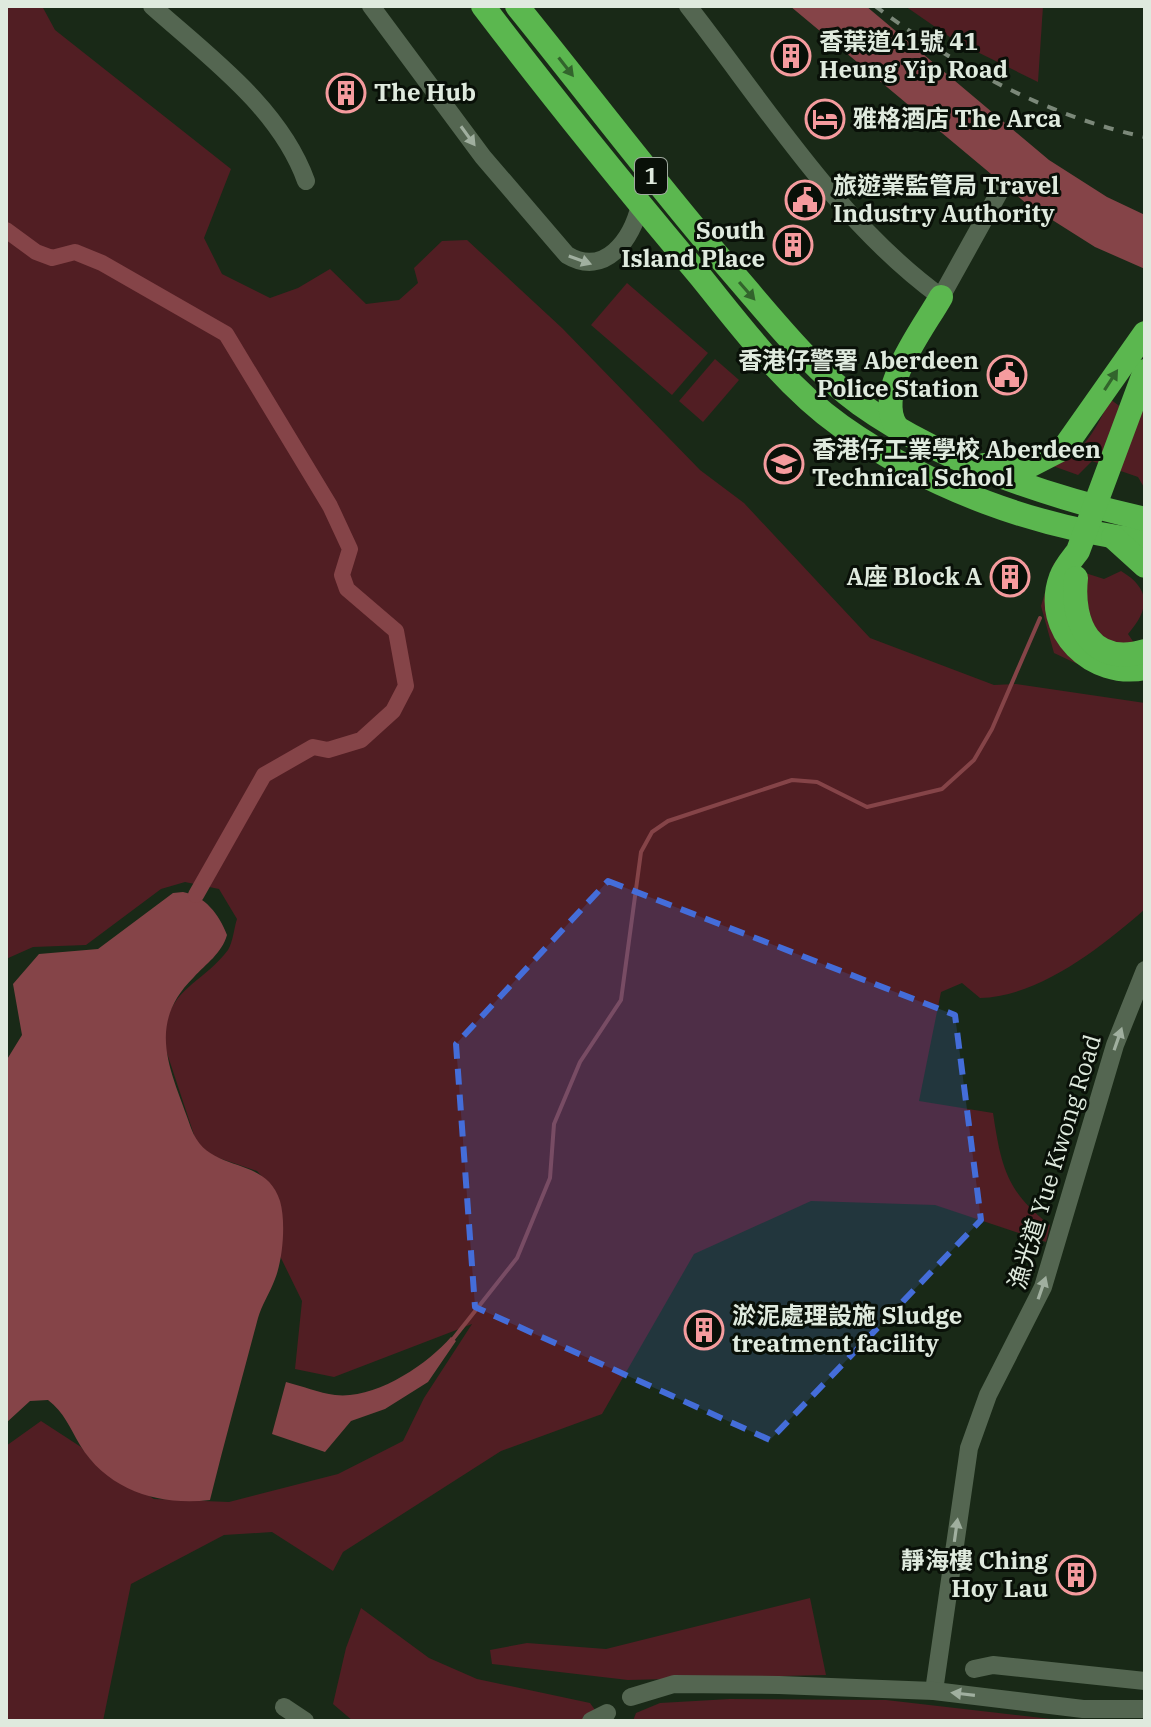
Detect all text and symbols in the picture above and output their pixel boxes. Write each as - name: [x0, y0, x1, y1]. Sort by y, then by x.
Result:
- place label: 香葉道41號 41 Heung Yip Road: [819, 25, 1008, 85]
- building icon: 香葉道41號 41 Heung Yip Road: [770, 35, 812, 77]
- one-way arrow: [558, 57, 574, 77]
- building icon: The Hub: [325, 72, 367, 114]
- place label: The Hub: [374, 76, 476, 108]
- hotel icon: 雅格酒店 The Arca: [804, 98, 846, 140]
- place label: 雅格酒店 The Arca: [853, 102, 1062, 134]
- one-way arrow: [459, 125, 475, 146]
- road number: 1: [635, 158, 667, 194]
- place label: 旅遊業監管局 Travel Industry Authority: [833, 169, 1059, 229]
- public building icon: 旅遊業監管局 Travel Industry Authority: [784, 179, 826, 221]
- place label: South Island Place: [621, 214, 765, 274]
- building icon: South Island Place: [772, 224, 814, 266]
- one-way arrow: [568, 254, 592, 266]
- one-way arrow: [738, 281, 756, 300]
- place label: 香港仔警署 Aberdeen Police Station: [738, 344, 979, 404]
- public building icon: 香港仔警署 Aberdeen Police Station: [986, 354, 1028, 396]
- one-way arrow: [1103, 370, 1118, 391]
- place label: 香港仔工業學校 Aberdeen Technical School: [812, 433, 1101, 493]
- school or university icon: 香港仔工業學校 Aberdeen Technical School: [763, 443, 805, 485]
- building icon: A座 Block A: [989, 556, 1031, 598]
- place label: A座 Block A: [847, 560, 982, 592]
- one-way arrow: [1112, 1027, 1124, 1051]
- street label: 漁光道 Yue Kwong Road: [1000, 1030, 1108, 1293]
- one-way arrow: [1037, 1276, 1049, 1300]
- place label: 淤泥處理設施 Sludge treatment facility: [732, 1299, 962, 1359]
- building icon: 淤泥處理設施 Sludge treatment facility: [683, 1309, 725, 1351]
- one-way arrow: [950, 1518, 963, 1543]
- place label: 靜海樓 Ching Hoy Lau: [901, 1544, 1048, 1604]
- building icon: 靜海樓 Ching Hoy Lau: [1055, 1554, 1097, 1596]
- one-way arrow: [950, 1688, 975, 1701]

